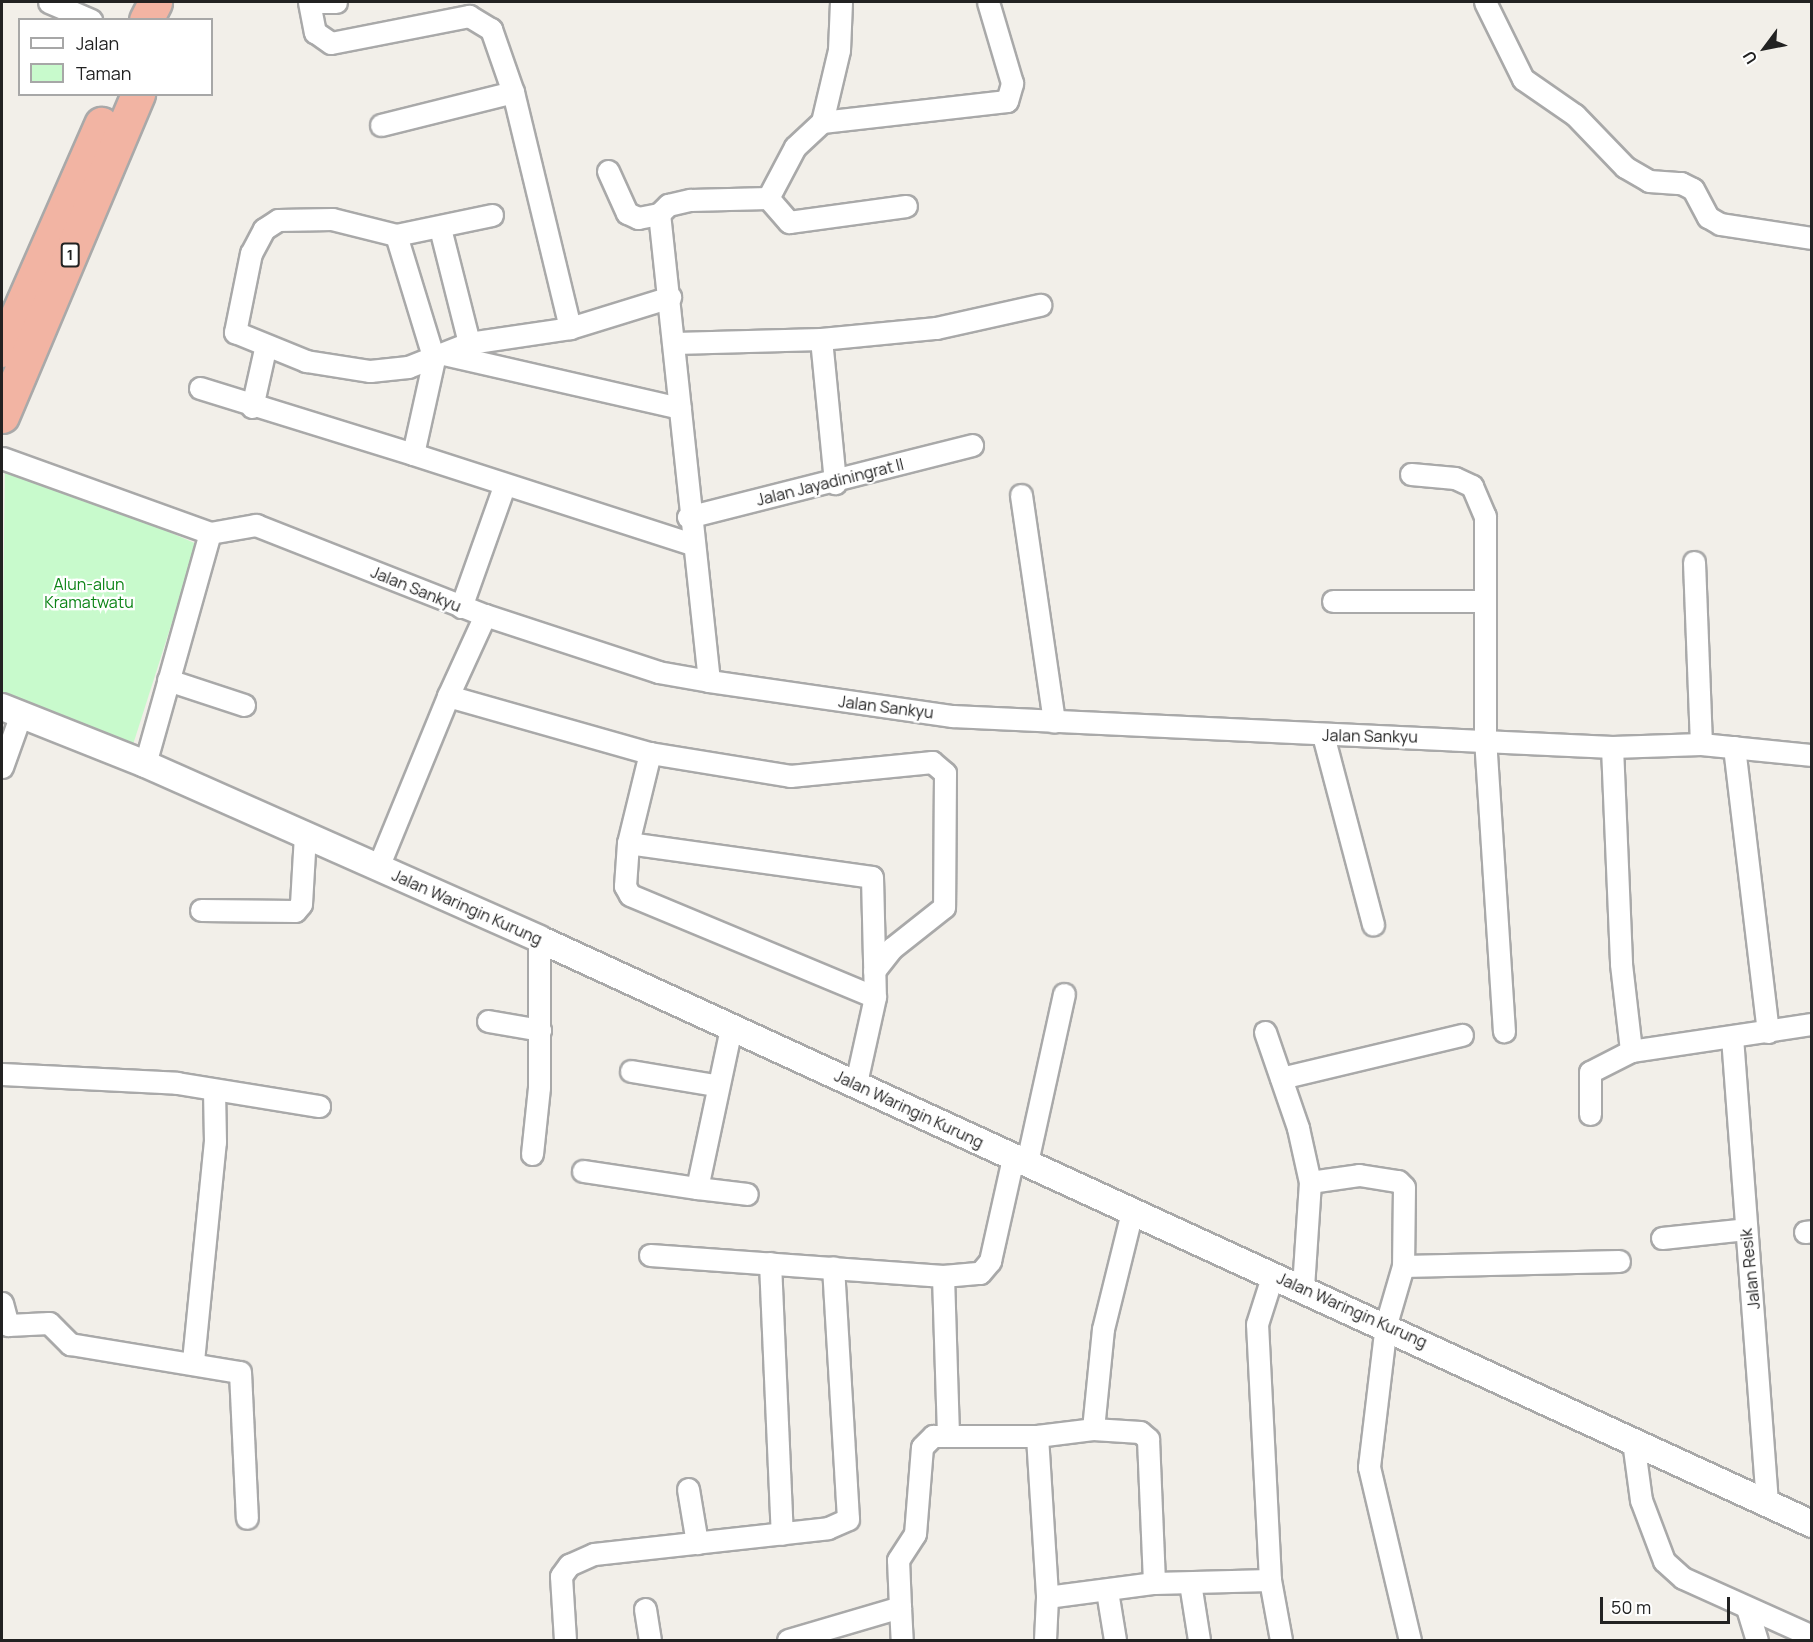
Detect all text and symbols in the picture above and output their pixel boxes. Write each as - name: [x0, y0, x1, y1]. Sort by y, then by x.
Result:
- legend: [18, 18, 213, 96]
- north arrow: [1735, 18, 1795, 78]
- text: Jalan: [76, 31, 119, 55]
- text: U: [1737, 47, 1762, 68]
- text: Taman: [76, 61, 131, 85]
- road number: 1: [60, 243, 80, 267]
- street label: Jalan Jayadiningrat II: [754, 454, 906, 510]
- street label: Jalan Sankyu: [368, 562, 464, 616]
- park label: Alun-alun Kramatwatu: [44, 574, 134, 612]
- street label: Jalan Sankyu: [837, 692, 935, 722]
- street label: Jalan Sankyu: [1322, 726, 1418, 746]
- street label: Jalan Waringin Kurung: [389, 865, 545, 949]
- street label: Jalan Waringin Kurung: [831, 1066, 987, 1152]
- street label: Jalan Resik: [1736, 1228, 1764, 1310]
- street label: Jalan Waringin Kurung: [1274, 1268, 1430, 1352]
- scale bar: [1603, 1585, 1734, 1623]
- text: 50 m: [1611, 1595, 1651, 1619]

